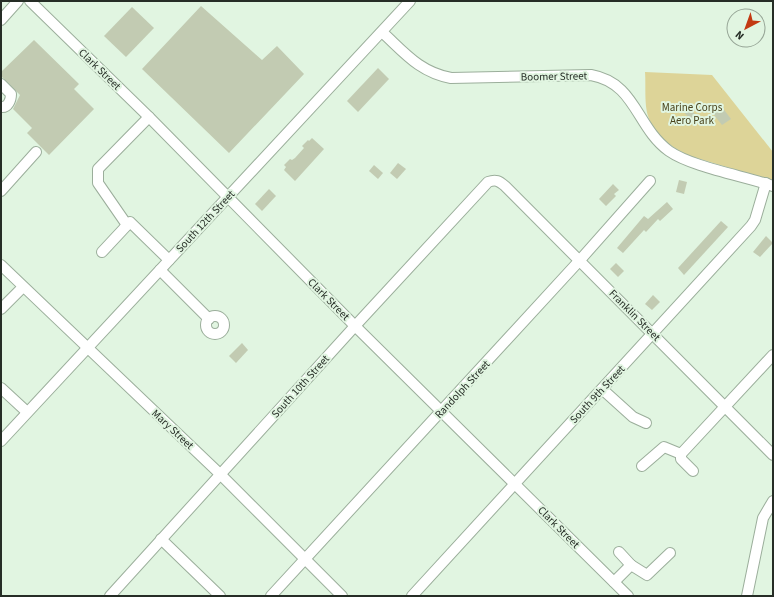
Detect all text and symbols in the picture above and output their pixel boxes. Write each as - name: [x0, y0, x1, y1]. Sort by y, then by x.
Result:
- north arrow: [726, 8, 766, 48]
- text: N: [732, 27, 747, 43]
- street label: Clark Street: [75, 45, 124, 94]
- street label: Boomer Street: [521, 68, 588, 85]
- park label: Marine Corps Aero Park: [662, 100, 723, 128]
- street label: South 12th Street: [173, 187, 238, 256]
- street label: Clark Street: [304, 275, 353, 324]
- street label: Franklin Street: [606, 286, 664, 345]
- street label: South 10th Street: [268, 351, 333, 421]
- street label: Randolph Street: [431, 357, 493, 422]
- street label: South 9th Street: [566, 362, 628, 427]
- street label: Mary Street: [148, 406, 197, 453]
- street label: Clark Street: [534, 503, 583, 552]

